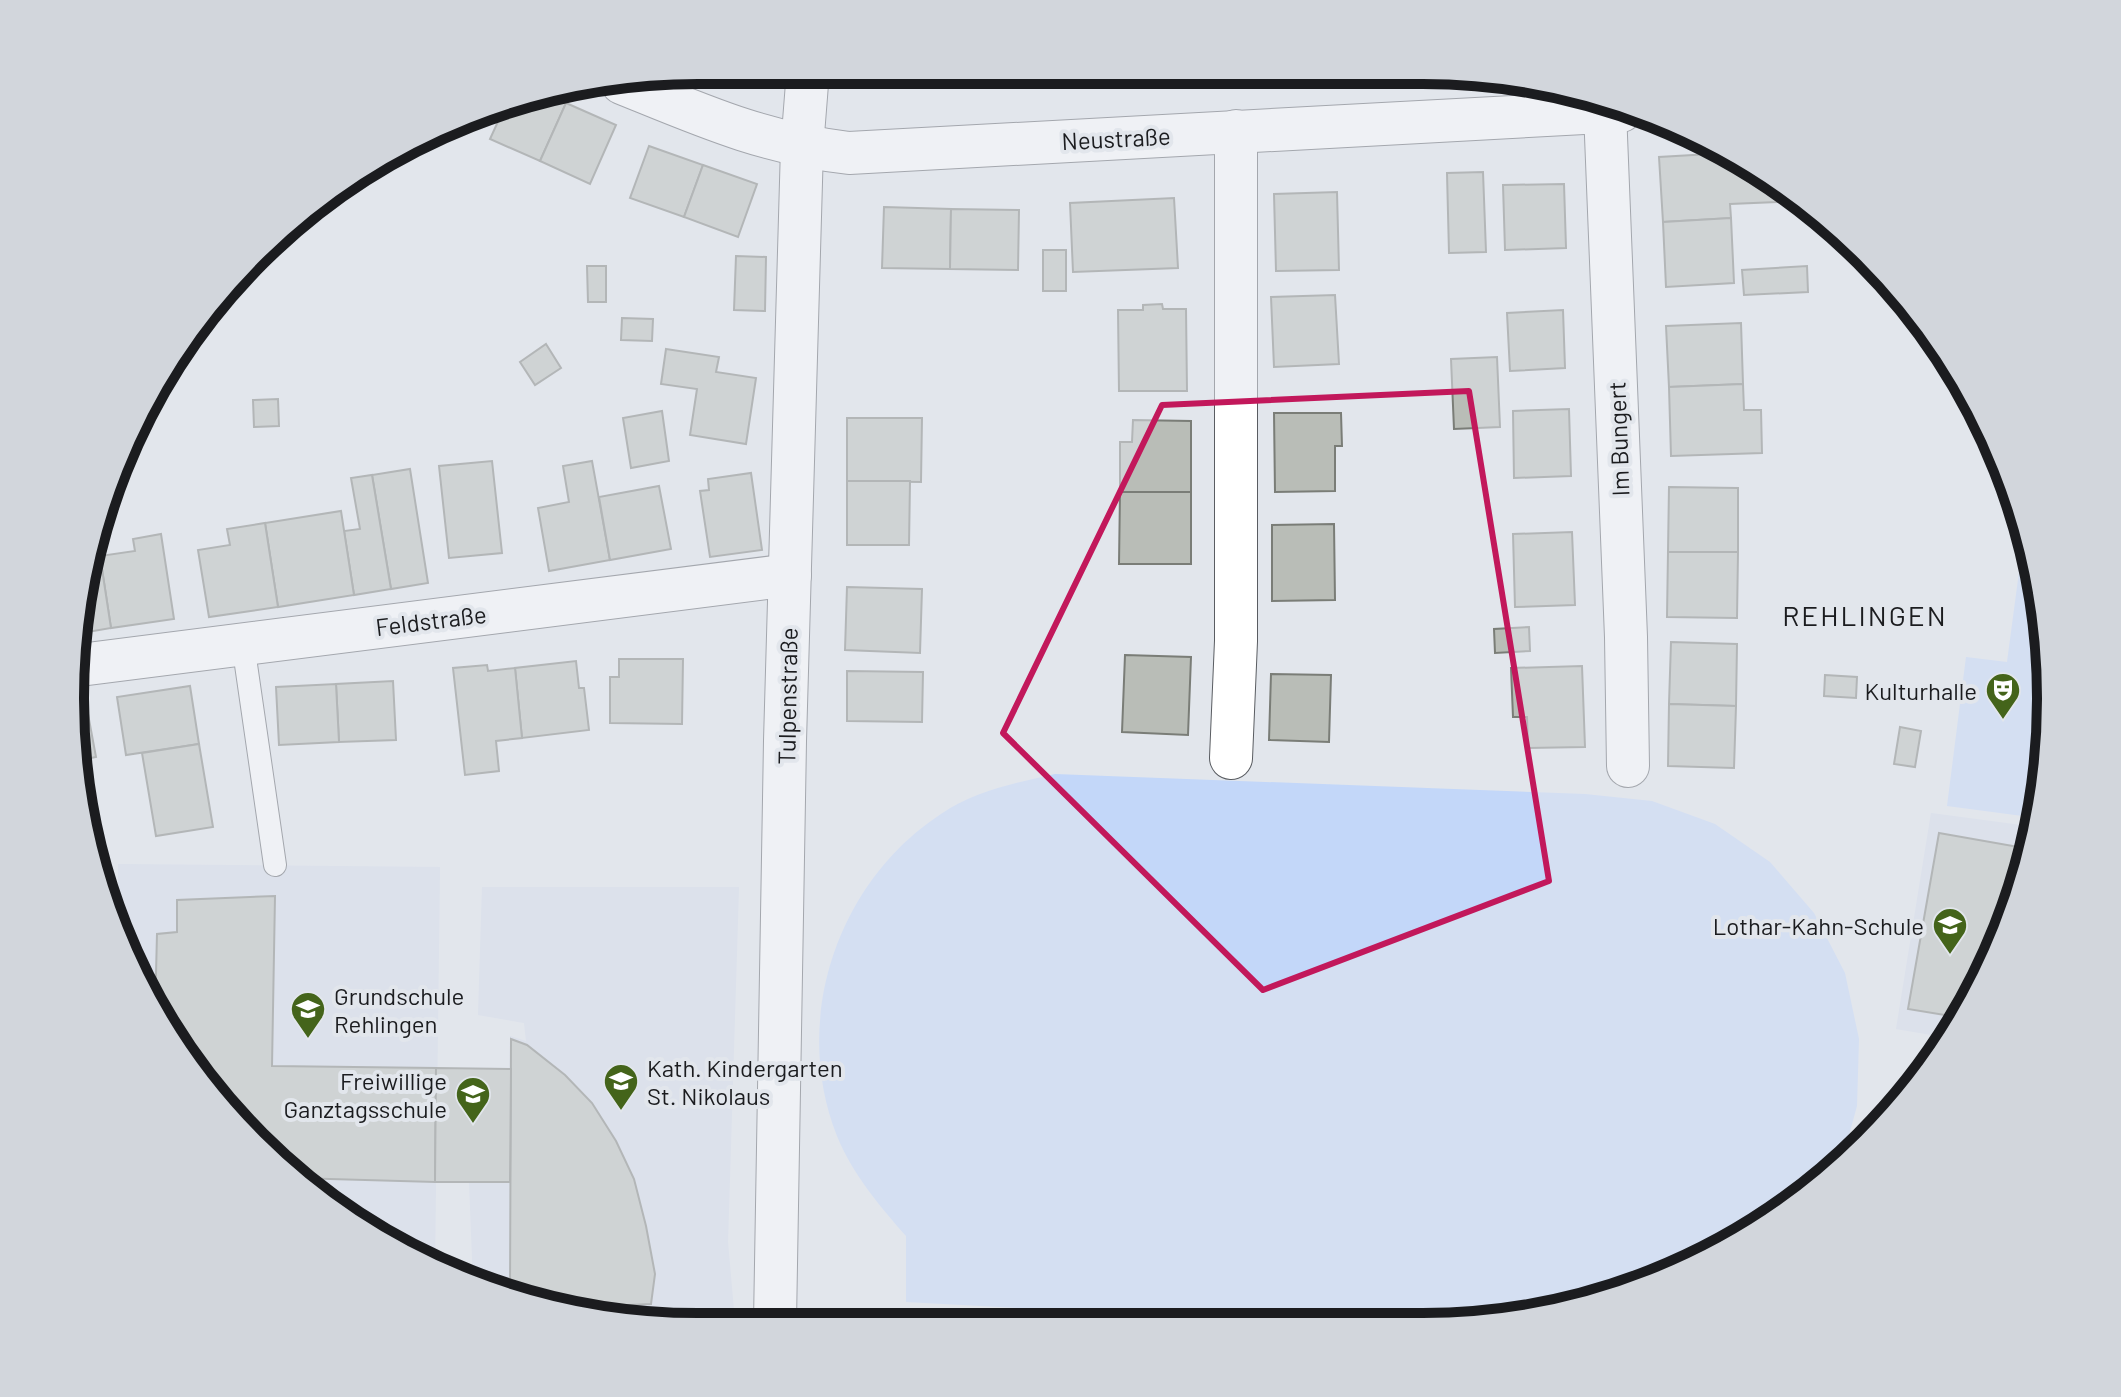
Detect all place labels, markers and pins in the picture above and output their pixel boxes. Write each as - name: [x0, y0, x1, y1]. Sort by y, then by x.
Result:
- theatre icon: Kulturhalle: [1984, 671, 2022, 721]
- place label: Kulturhalle: [1865, 676, 1977, 705]
- school or university icon: Lothar-Kahn-Schule: [1931, 906, 1969, 956]
- place label: Lothar-Kahn-Schule: [1713, 911, 1924, 940]
- place label: Grundschule Rehlingen: [334, 981, 464, 1038]
- school or university icon: Grundschule Rehlingen: [289, 990, 327, 1040]
- place label: Kath. Kindergarten St. Nikolaus: [647, 1053, 843, 1110]
- school or university icon: Kath. Kindergarten St. Nikolaus: [602, 1062, 640, 1112]
- place label: Freiwillige Ganztagsschule: [284, 1066, 447, 1123]
- school or university icon: Freiwillige Ganztagsschule: [454, 1075, 492, 1125]

